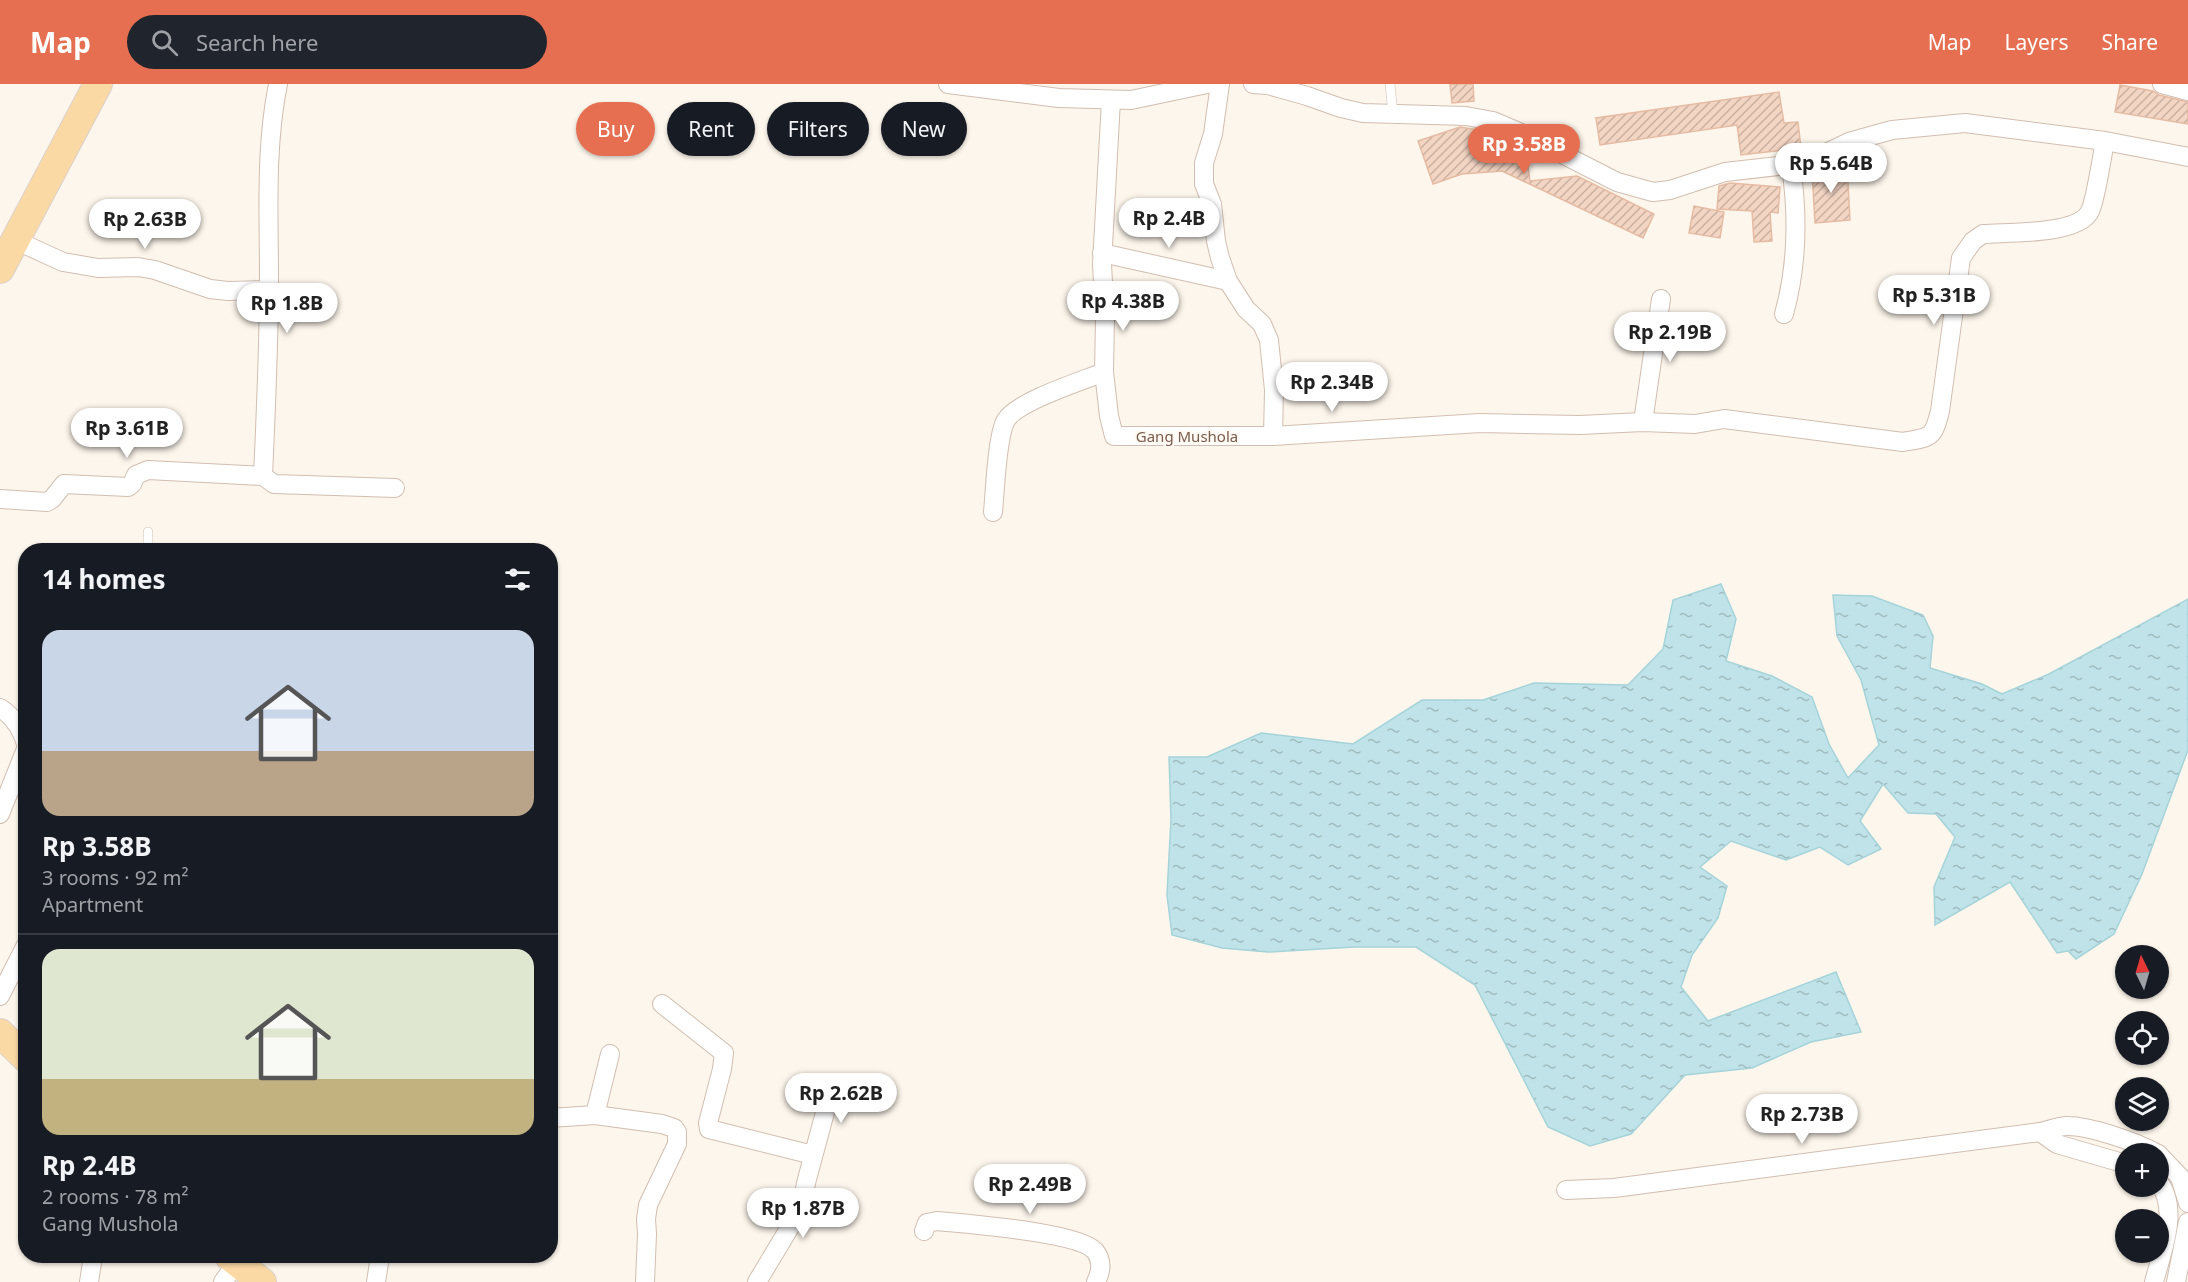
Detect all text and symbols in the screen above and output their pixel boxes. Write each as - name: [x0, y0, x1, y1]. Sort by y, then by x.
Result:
- search box: [127, 15, 547, 69]
- text: Map: [30, 23, 91, 61]
- icon: search: [148, 26, 181, 59]
- text: Search here: [196, 27, 318, 57]
- text: Map: [1928, 28, 1972, 56]
- text: Layers: [2005, 28, 2069, 56]
- text: Share: [2102, 28, 2158, 56]
- chip: Buy: [576, 102, 655, 156]
- chip: Rent: [667, 102, 755, 156]
- chip: Filters: [767, 102, 869, 156]
- chip: New: [881, 102, 967, 156]
- pin: Rp 3.58B: [1462, 124, 1586, 175]
- text: Rp 3.58B: [1482, 130, 1566, 157]
- pin: Rp 5.64B: [1769, 143, 1893, 194]
- text: Rp 5.64B: [1789, 149, 1873, 176]
- pin: Rp 2.4B: [1114, 198, 1224, 249]
- pin: Rp 2.63B: [83, 199, 207, 250]
- text: Rp 2.4B: [1133, 204, 1205, 231]
- text: Rp 2.63B: [103, 205, 187, 232]
- pin: Rp 5.31B: [1872, 275, 1996, 326]
- pin: Rp 4.38B: [1061, 281, 1185, 332]
- text: Rp 5.31B: [1892, 281, 1976, 308]
- pin: Rp 1.8B: [232, 283, 342, 334]
- text: Rp 4.38B: [1081, 287, 1165, 314]
- text: Rp 1.8B: [251, 289, 323, 316]
- pin: Rp 2.19B: [1608, 312, 1732, 363]
- text: Rp 2.19B: [1628, 318, 1712, 345]
- pin: Rp 2.34B: [1270, 362, 1394, 413]
- text: Rp 2.34B: [1290, 368, 1374, 395]
- pin: Rp 3.61B: [65, 408, 189, 459]
- text: Rp 3.61B: [85, 414, 169, 441]
- street label: Gang Mushola: [1136, 426, 1238, 446]
- text: 14 homes: [42, 561, 166, 597]
- icon: filters: [501, 563, 534, 596]
- icon: home: [234, 669, 342, 777]
- text: Rp 3.58B: [42, 828, 151, 864]
- text: 3 rooms · 92 m²: [42, 864, 189, 891]
- text: Apartment: [42, 891, 143, 918]
- north arrow: [2115, 945, 2169, 999]
- map controls: [2115, 945, 2169, 1263]
- icon: home: [234, 988, 342, 1096]
- button: locate: [2115, 1011, 2169, 1065]
- pin: Rp 2.62B: [779, 1073, 903, 1124]
- button: layers: [2115, 1077, 2169, 1131]
- text: Rp 2.62B: [799, 1079, 883, 1106]
- pin: Rp 2.73B: [1740, 1094, 1864, 1145]
- text: Rp 2.73B: [1760, 1100, 1844, 1127]
- button: +: [2115, 1143, 2169, 1197]
- text: Rp 2.4B: [42, 1147, 137, 1183]
- pin: Rp 2.49B: [968, 1164, 1092, 1215]
- text: Rp 2.49B: [988, 1170, 1072, 1197]
- text: 2 rooms · 78 m²: [42, 1183, 189, 1210]
- pin: Rp 1.87B: [741, 1188, 865, 1239]
- text: Rp 1.87B: [761, 1194, 845, 1221]
- button: −: [2115, 1209, 2169, 1263]
- text: Gang Mushola: [42, 1210, 179, 1237]

